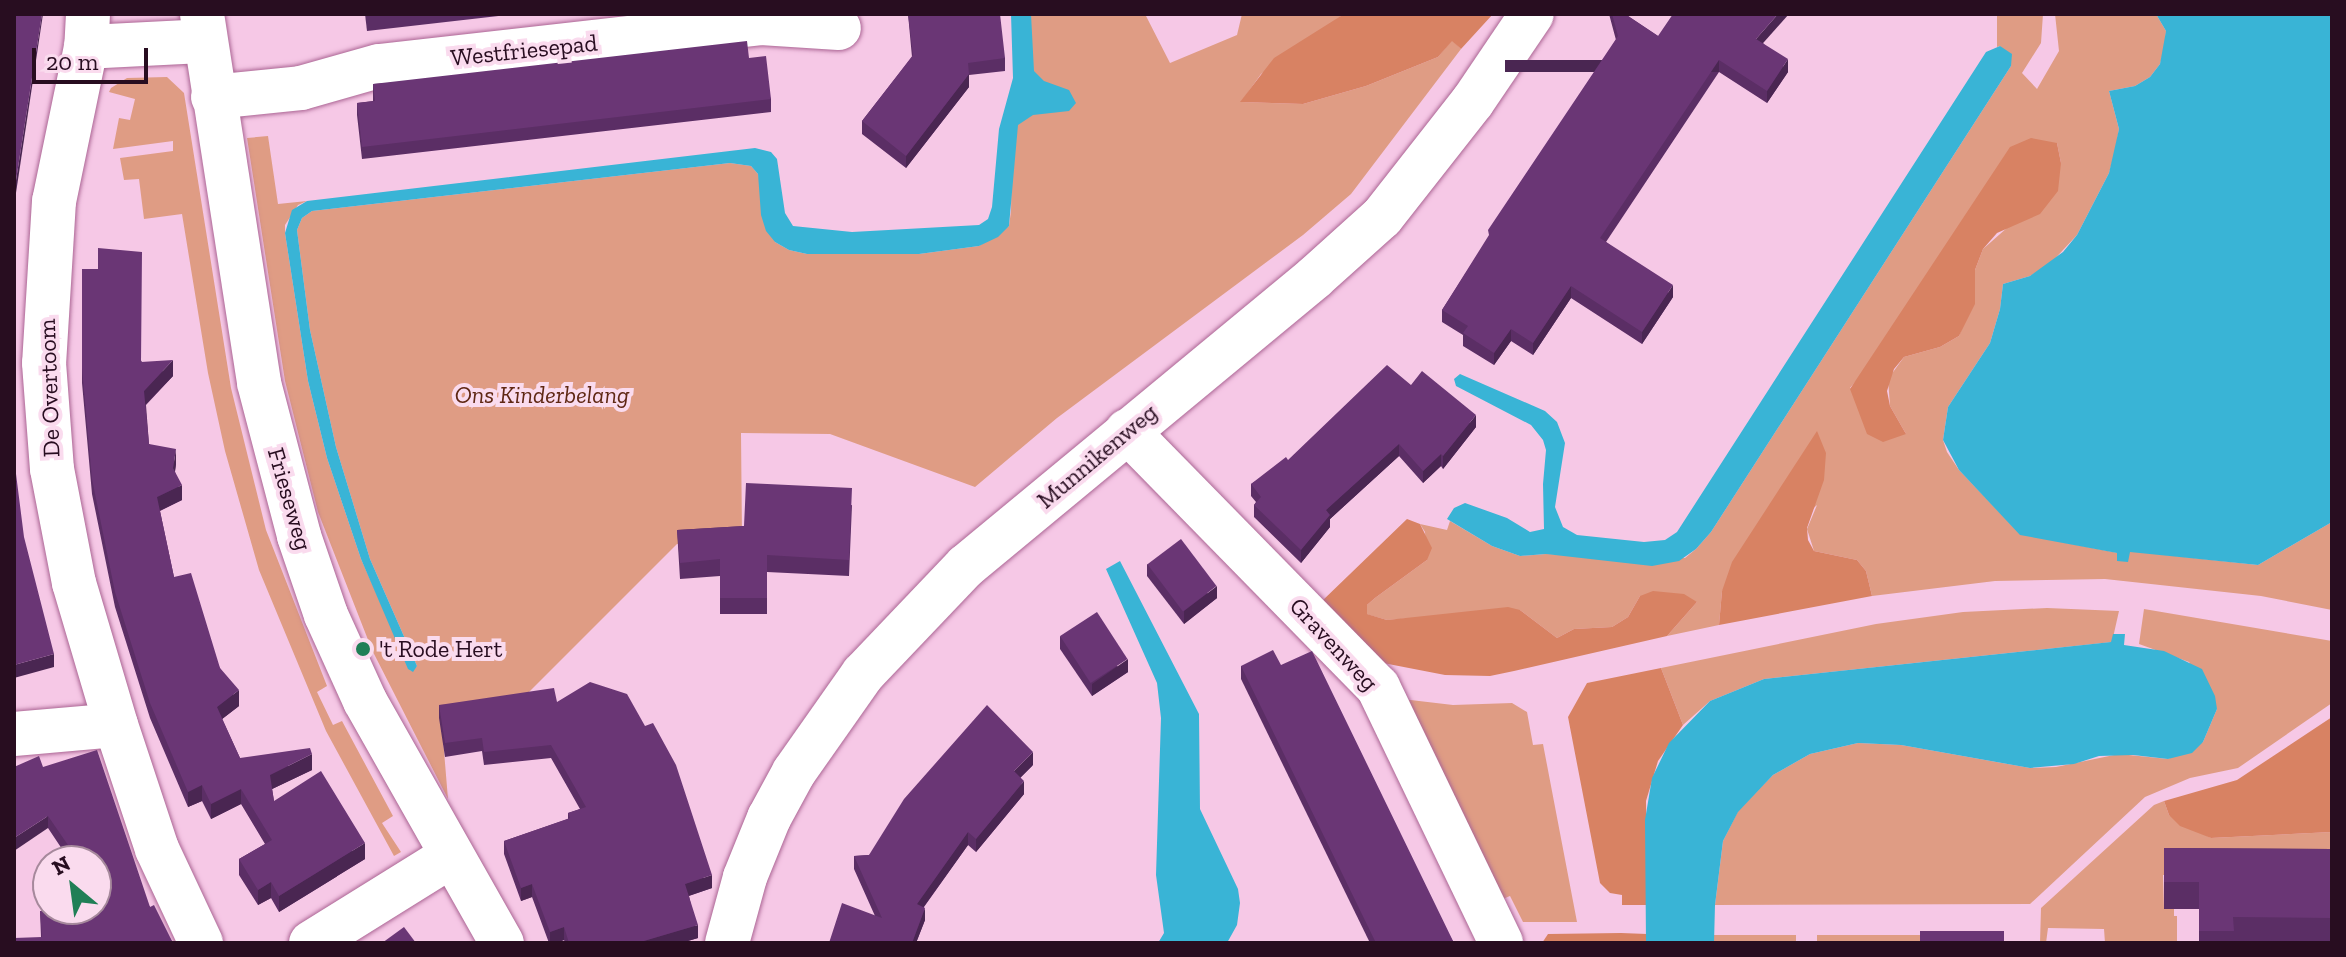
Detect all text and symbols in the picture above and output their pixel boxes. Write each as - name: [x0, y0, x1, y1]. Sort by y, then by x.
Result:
- street label: Westfriesepad: [449, 28, 599, 72]
- scale bar: [36, 32, 152, 82]
- text: 20 m: [46, 47, 98, 76]
- street label: De Overtoom: [32, 318, 66, 458]
- park label: Ons Kinderbelang: [455, 381, 629, 409]
- street label: Munnikenweg: [1031, 398, 1163, 514]
- street label: Frieseweg: [262, 444, 318, 554]
- street label: Gravenweg: [1284, 592, 1384, 696]
- place label: 't Rode Hert: [379, 635, 503, 663]
- marker: 't Rode Hert: [354, 640, 372, 658]
- north arrow: [32, 845, 112, 925]
- text: N: [47, 849, 75, 881]

